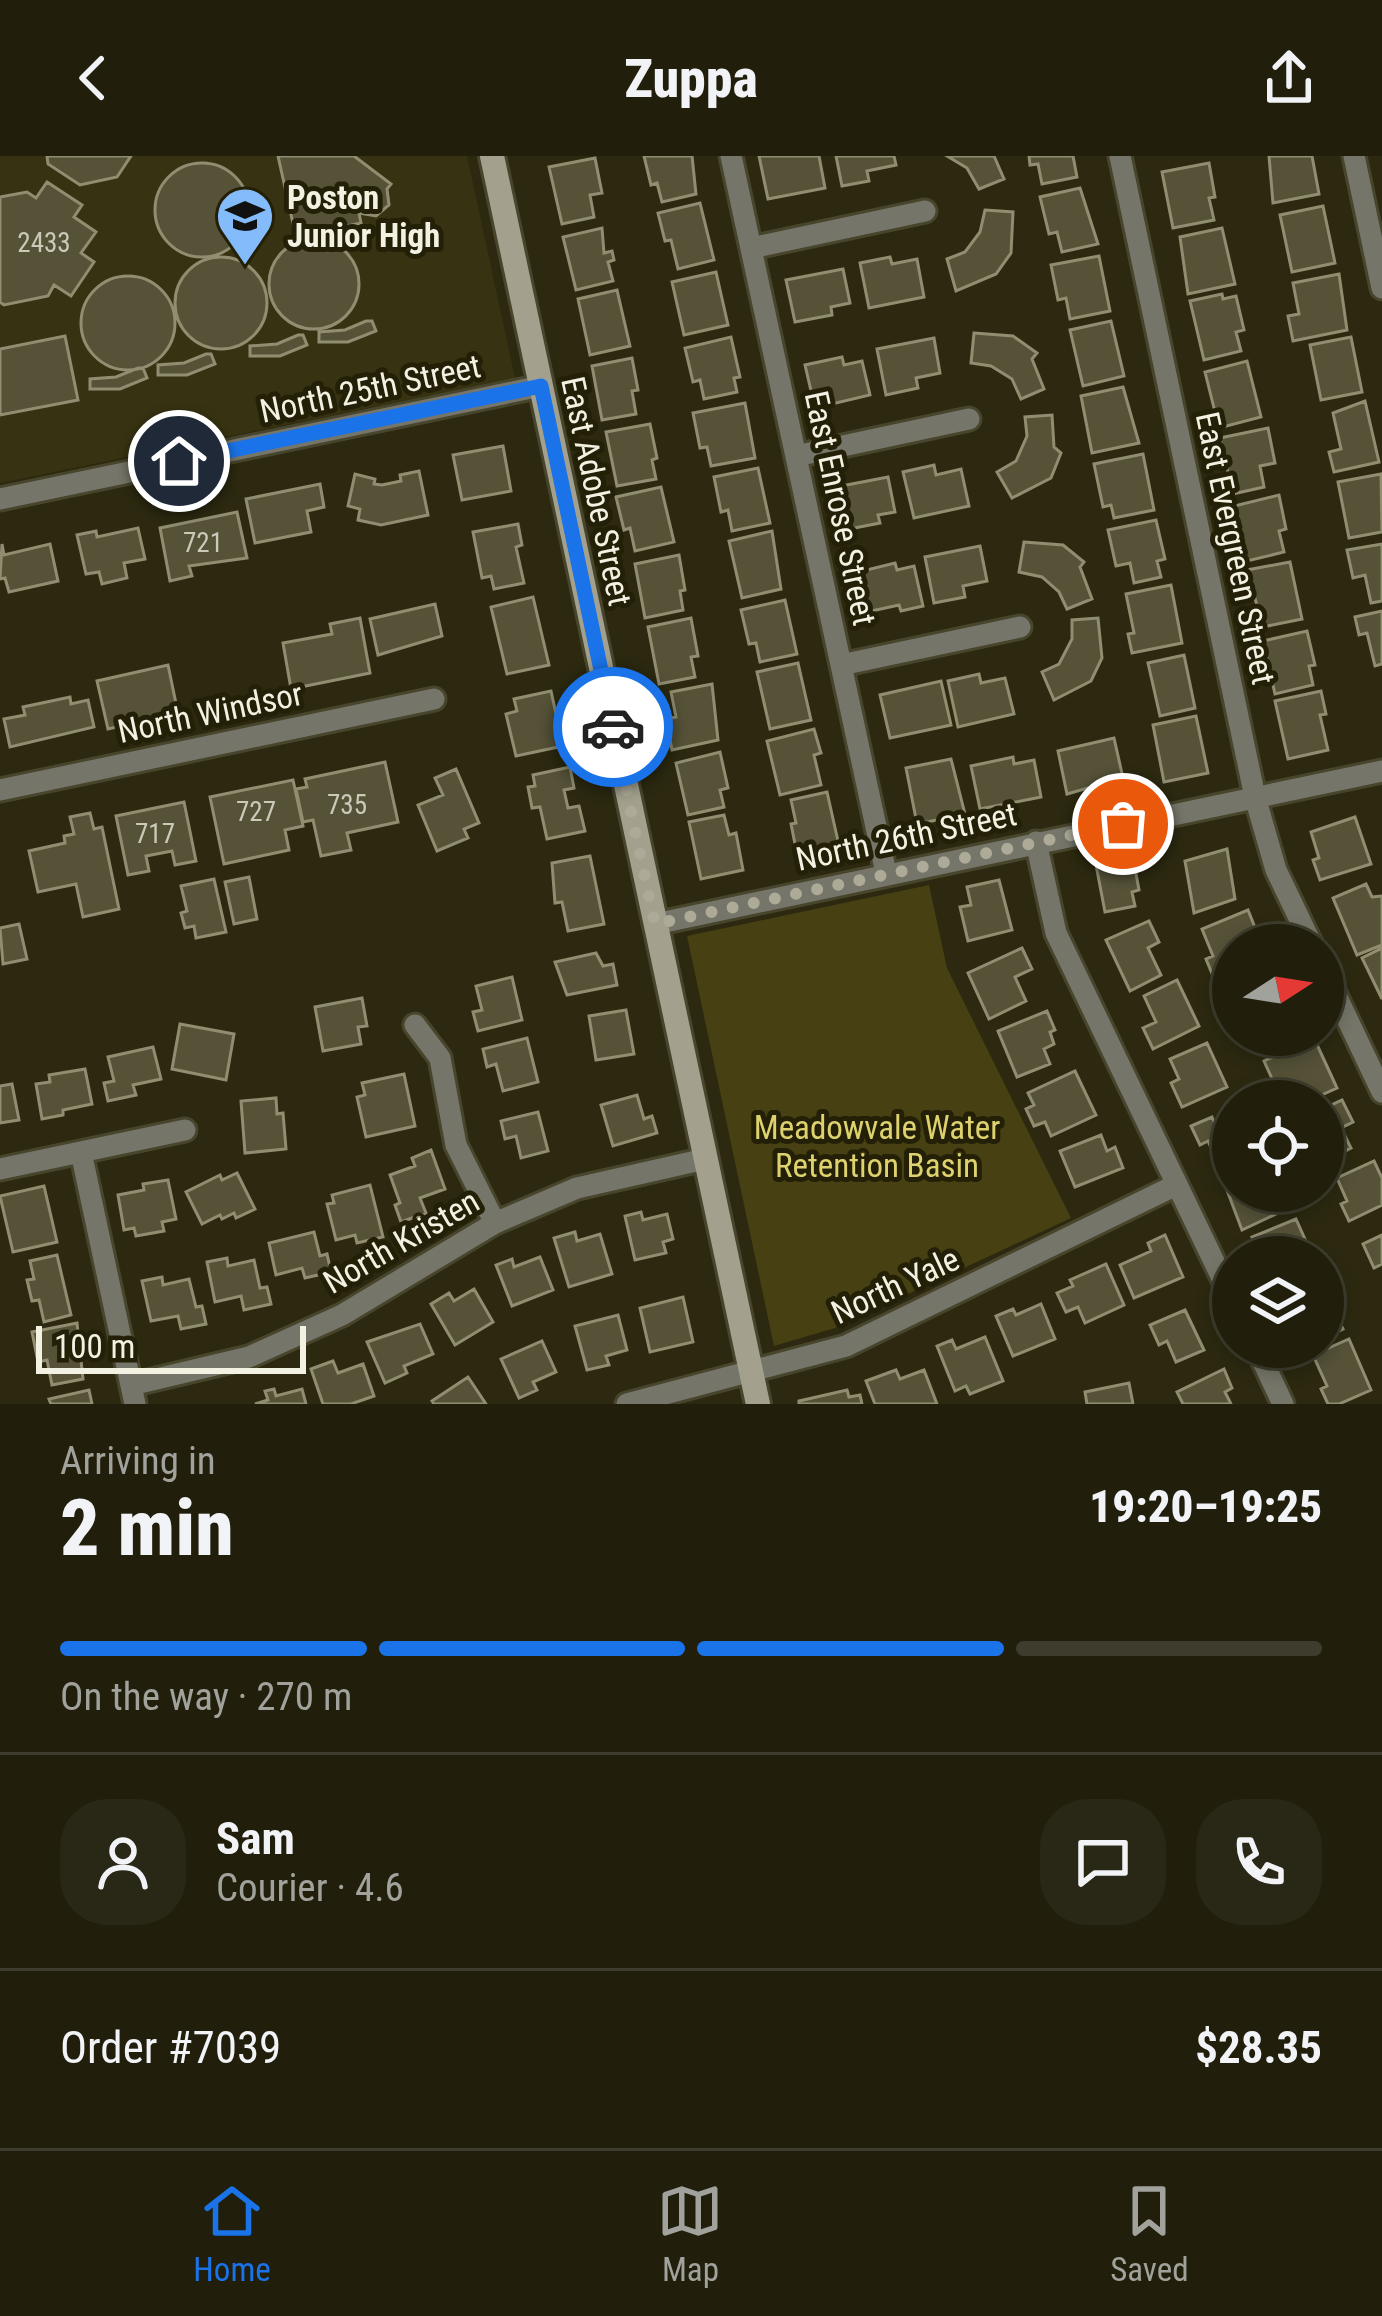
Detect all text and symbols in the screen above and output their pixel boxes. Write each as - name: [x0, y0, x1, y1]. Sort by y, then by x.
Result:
- icon: back: [60, 45, 126, 111]
- icon: share: [1256, 45, 1322, 111]
- text: Zuppa: [624, 47, 758, 110]
- place label: Poston Junior High: [287, 178, 440, 255]
- school or university icon: Poston Junior High: [214, 185, 276, 267]
- house number: 2433: [17, 227, 71, 259]
- street label: North 25th Street: [256, 346, 484, 431]
- street label: East Adobe Street: [553, 373, 640, 609]
- street label: East Enrose Street: [797, 387, 884, 629]
- street label: East Evergreen Street: [1188, 408, 1283, 688]
- pin: [128, 410, 230, 512]
- icon: home: [146, 428, 212, 494]
- house number: 721: [183, 527, 223, 559]
- courier: [553, 667, 673, 787]
- street label: North Windsor: [114, 674, 306, 751]
- icon: car: [580, 694, 646, 760]
- pin: [1072, 773, 1174, 875]
- house number: 735: [327, 789, 367, 821]
- icon: bag: [1090, 791, 1156, 857]
- street label: North 26th Street: [792, 794, 1020, 879]
- house number: 727: [236, 796, 276, 828]
- house number: 717: [135, 818, 175, 850]
- north arrow: [1212, 924, 1344, 1056]
- map controls: [1212, 924, 1344, 1368]
- button: locate: [1212, 1080, 1344, 1212]
- park label: Meadowvale Water Retention Basin: [754, 1108, 1000, 1185]
- street label: North Kristen: [317, 1181, 486, 1302]
- button: layers: [1212, 1236, 1344, 1368]
- street label: North Yale: [825, 1239, 965, 1332]
- scale bar: [36, 1320, 306, 1373]
- text: 100 m: [54, 1327, 135, 1366]
- text: Arriving in: [60, 1438, 216, 1484]
- text: 19:20–19:25: [1089, 1480, 1322, 1533]
- text: 2 min: [60, 1483, 234, 1574]
- text: On the way · 270 m: [60, 1674, 352, 1720]
- button: person: [60, 1799, 186, 1925]
- button: chat: [1040, 1799, 1166, 1925]
- button: phone: [1196, 1799, 1322, 1925]
- text: Sam: [216, 1812, 295, 1865]
- text: Courier · 4.6: [216, 1865, 404, 1911]
- text: Order #7039: [60, 2021, 281, 2074]
- text: $28.35: [1195, 2021, 1322, 2074]
- tab: Home: [193, 2178, 271, 2289]
- tab: Map: [657, 2178, 723, 2289]
- tab: Saved: [1110, 2178, 1189, 2289]

